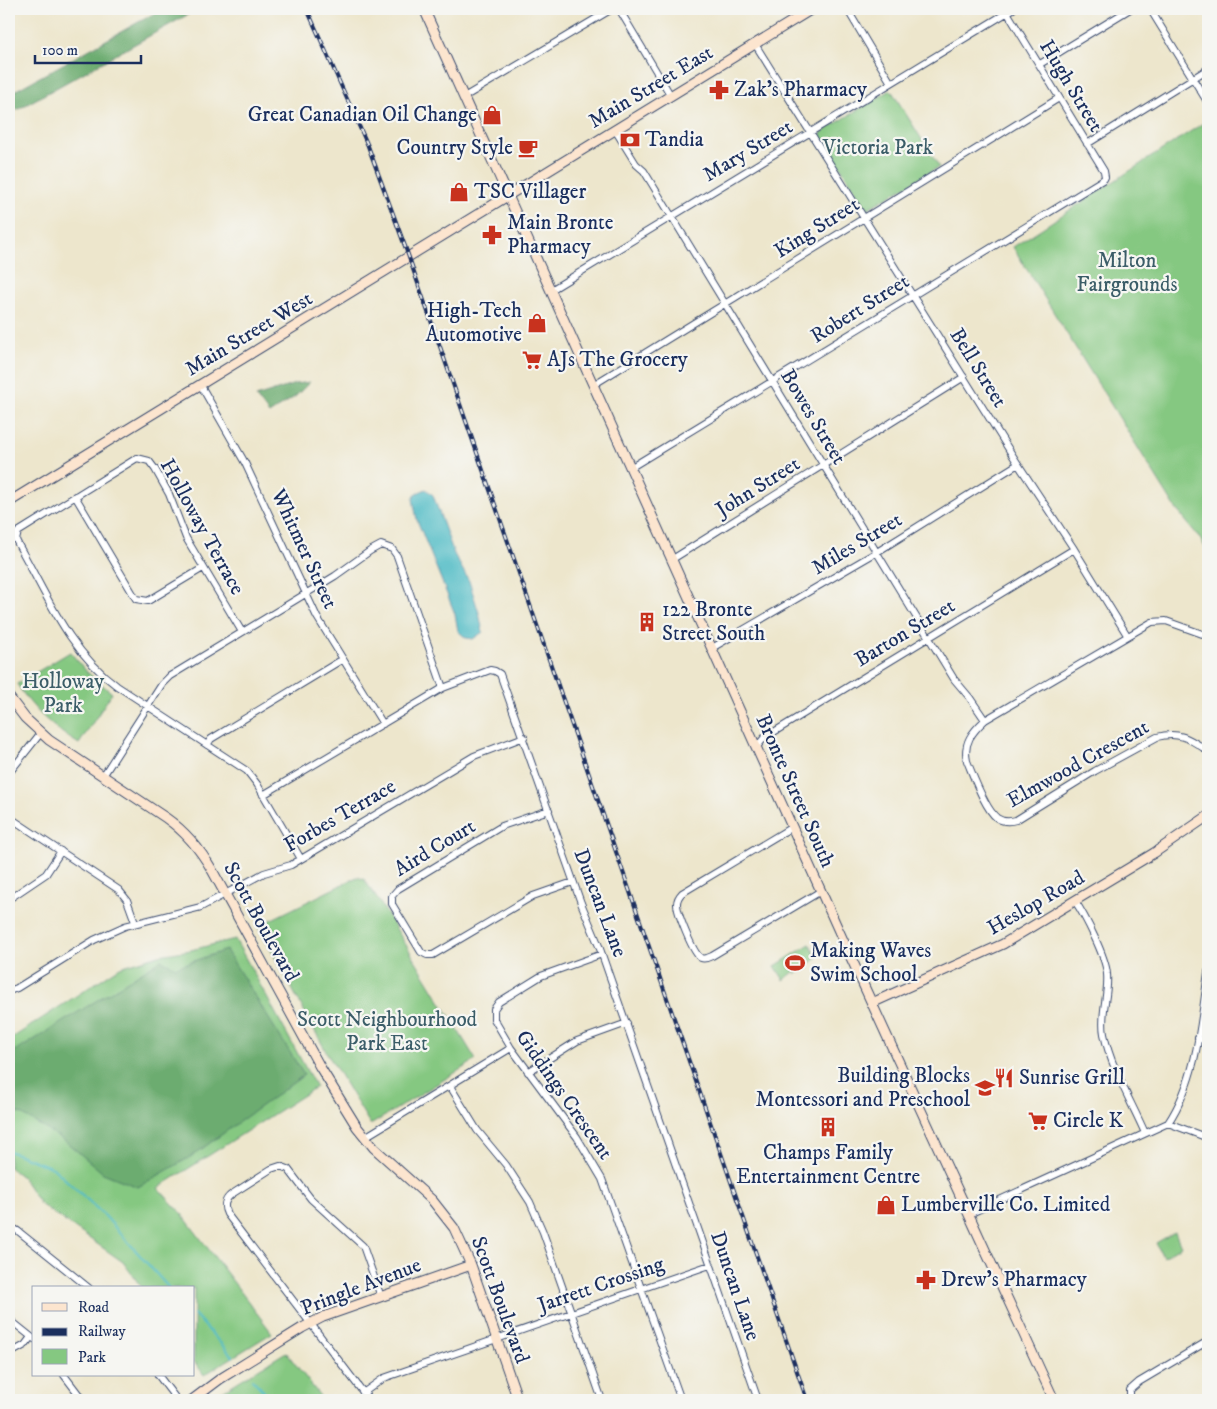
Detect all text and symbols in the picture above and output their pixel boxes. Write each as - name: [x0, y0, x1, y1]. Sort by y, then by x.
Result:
- scale bar: [35, 32, 141, 64]
- street label: Hugh Street: [1033, 35, 1109, 137]
- street label: Main Street East: [584, 39, 718, 134]
- text: 100 m: [42, 41, 78, 60]
- place label: Zak's Pharmacy: [734, 77, 868, 103]
- pharmacy icon: Zak's Pharmacy: [708, 79, 730, 101]
- place label: Great Canadian Oil Change: [248, 102, 477, 128]
- shop icon: Great Canadian Oil Change: [481, 104, 503, 126]
- street label: Mary Street: [698, 114, 798, 188]
- place label: Tandia: [645, 127, 704, 153]
- bank icon: Tandia: [619, 129, 641, 151]
- place label: Country Style: [397, 135, 513, 161]
- park label: Victoria Park: [822, 135, 934, 161]
- cafe icon: Country Style: [517, 137, 539, 159]
- place label: TSC Villager: [474, 179, 586, 205]
- shop icon: TSC Villager: [448, 181, 470, 203]
- street label: King Street: [770, 192, 865, 264]
- place label: Main Bronte Pharmacy: [507, 210, 614, 260]
- pharmacy icon: Main Bronte Pharmacy: [481, 224, 503, 246]
- park label: Milton Fairgrounds: [1076, 248, 1178, 298]
- street label: Robert Street: [806, 268, 914, 350]
- street label: Main Street West: [181, 286, 318, 382]
- place label: High-Tech Automotive: [426, 298, 522, 348]
- shop icon: High-Tech Automotive: [526, 312, 548, 334]
- street label: Bell Street: [943, 323, 1013, 413]
- place label: AJs The Grocery: [547, 347, 689, 373]
- supermarket icon: AJs The Grocery: [521, 349, 543, 371]
- street label: Bowes Street: [774, 365, 852, 470]
- street label: John Street: [709, 451, 805, 524]
- street label: Holloway Terrace: [154, 454, 250, 600]
- street label: Whitmer Street: [264, 484, 343, 613]
- street label: Miles Street: [807, 507, 907, 581]
- street label: Barton Street: [850, 593, 960, 673]
- place label: 122 Bronte Street South: [662, 597, 765, 647]
- building icon: 122 Bronte Street South: [636, 611, 658, 633]
- park label: Holloway Park: [22, 669, 105, 719]
- street label: Bronte Street South: [750, 710, 840, 872]
- street label: Elmwood Crescent: [1002, 714, 1154, 814]
- street label: Forbes Terrace: [279, 773, 401, 858]
- street label: Aird Court: [390, 813, 481, 882]
- street label: Duncan Lane: [567, 845, 633, 961]
- street label: Scott Boulevard: [217, 857, 305, 987]
- street label: Heslop Road: [983, 864, 1090, 941]
- place label: Making Waves Swim School: [810, 938, 931, 988]
- sports icon: Making Waves Swim School: [784, 952, 806, 974]
- park label: Scott Neighbourhood Park East: [297, 1007, 478, 1057]
- street label: Giddings Crescent: [510, 1025, 618, 1165]
- place label: Building Blocks Montessori and Preschool: [756, 1063, 971, 1113]
- place label: Sunrise Grill: [1019, 1065, 1126, 1091]
- restaurant icon: Sunrise Grill: [993, 1067, 1015, 1089]
- school or university icon: Building Blocks Montessori and Preschool: [974, 1077, 996, 1099]
- place label: Circle K: [1053, 1108, 1124, 1134]
- supermarket icon: Circle K: [1027, 1110, 1049, 1132]
- building icon: Champs Family Entertainment Centre: [817, 1116, 839, 1138]
- place label: Champs Family Entertainment Centre: [736, 1140, 920, 1190]
- place label: Lumberville Co. Limited: [901, 1192, 1111, 1218]
- shop icon: Lumberville Co. Limited: [875, 1194, 897, 1216]
- street label: Duncan Lane: [704, 1228, 766, 1344]
- street label: Scott Boulevard: [465, 1233, 535, 1368]
- street label: Jarrett Crossing: [533, 1251, 668, 1319]
- street label: Pringle Avenue: [297, 1252, 425, 1322]
- place label: Drew's Pharmacy: [941, 1267, 1088, 1293]
- pharmacy icon: Drew's Pharmacy: [915, 1269, 937, 1291]
- legend: [32, 1286, 195, 1376]
- text: Road: [78, 1298, 110, 1317]
- text: Railway: [78, 1322, 126, 1341]
- text: Park: [78, 1348, 107, 1367]

